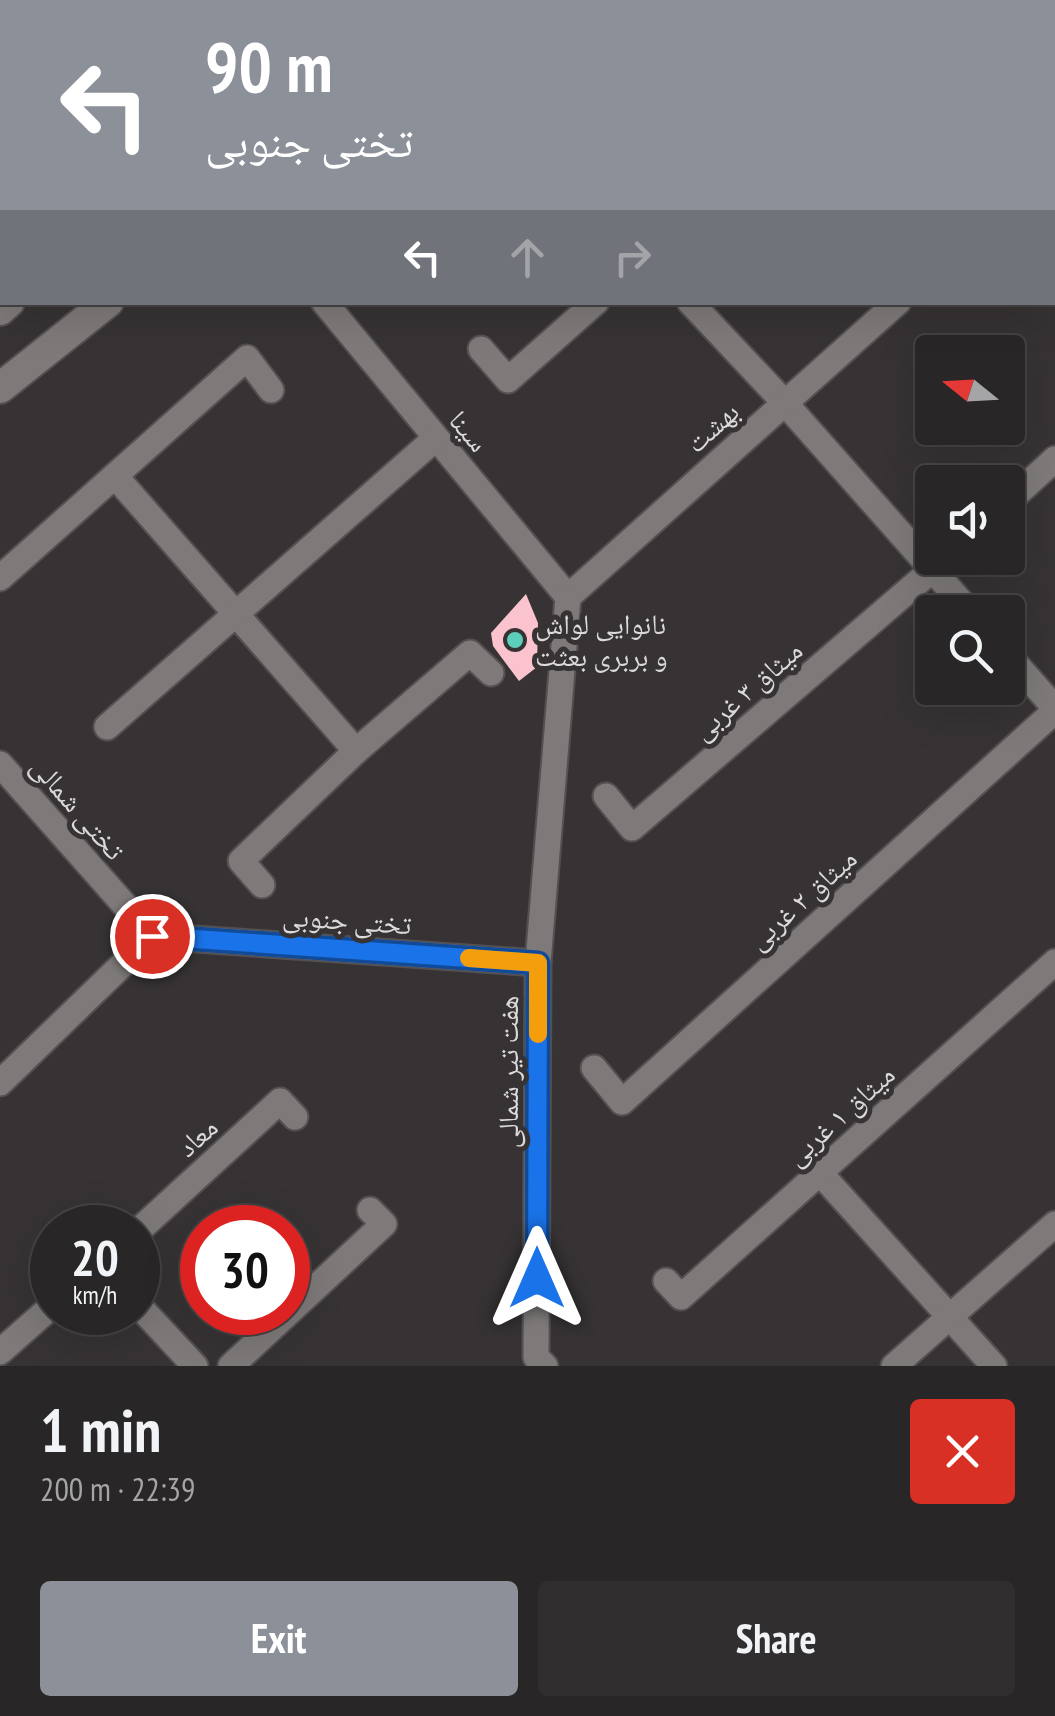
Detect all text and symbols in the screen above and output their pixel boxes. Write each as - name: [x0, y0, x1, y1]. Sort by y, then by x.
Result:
- text: 90 m: [205, 21, 333, 111]
- icon: left: [40, 40, 170, 170]
- text: تختی جنوبی: [205, 111, 413, 169]
- icon: left: [395, 230, 450, 285]
- icon: ahead: [500, 230, 555, 285]
- icon: right: [605, 230, 660, 285]
- north arrow: [915, 335, 1025, 445]
- map controls: [915, 335, 1025, 705]
- street label: بهشت: [677, 393, 746, 460]
- street label: سینا: [441, 402, 498, 459]
- button: sound: [915, 465, 1025, 575]
- button: search: [915, 595, 1025, 705]
- place label: نانوایی لواش و بربری بعثت: [535, 605, 668, 674]
- marker: نانوایی لواش و بربری بعثت: [504, 629, 526, 651]
- street label: میثاق ۳ غربی: [684, 631, 810, 748]
- street label: تختی شمالی: [23, 748, 134, 867]
- street label: میثاق ۲ غربی: [739, 840, 864, 958]
- pin: [110, 894, 195, 979]
- street label: تختی جنوبی: [281, 897, 413, 942]
- icon: arrive: [125, 909, 180, 964]
- street label: هفت تیر شمالی: [489, 995, 526, 1149]
- street label: میثاق ۱ غربی: [777, 1056, 902, 1174]
- street label: معاد: [168, 1108, 225, 1165]
- speed limit sign: 30: [180, 1205, 310, 1335]
- text: 20: [71, 1225, 119, 1290]
- position arrow: [485, 1226, 589, 1330]
- text: km/h: [73, 1279, 117, 1311]
- text: 1 min: [40, 1391, 161, 1469]
- button: close: [910, 1399, 1015, 1504]
- text: 200 m · 22:39: [40, 1468, 195, 1510]
- button: Exit: [40, 1581, 518, 1696]
- button: Share: [538, 1581, 1015, 1696]

